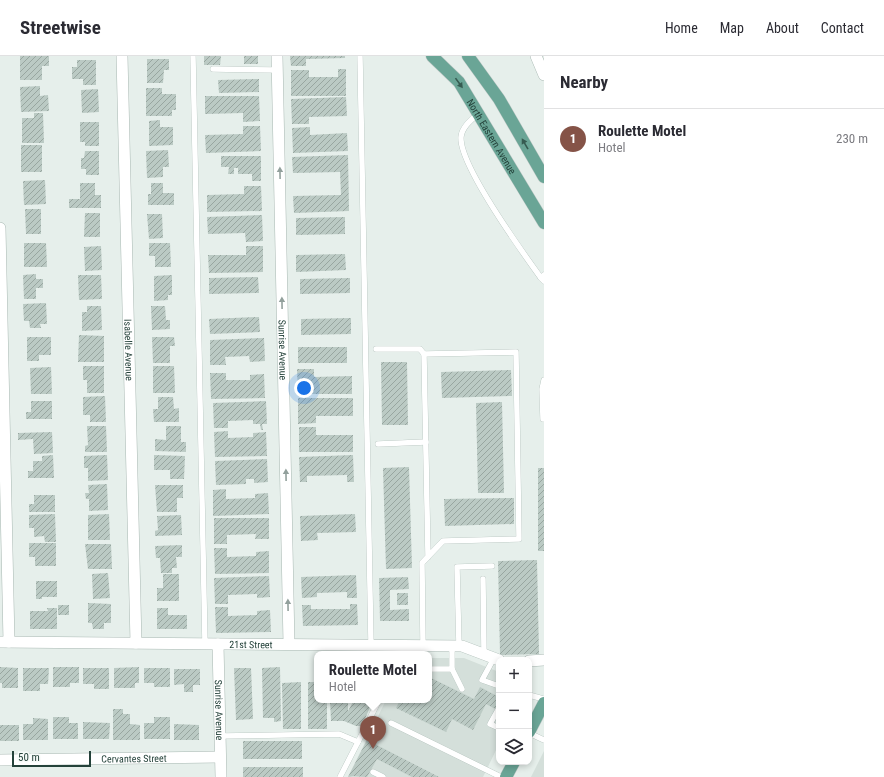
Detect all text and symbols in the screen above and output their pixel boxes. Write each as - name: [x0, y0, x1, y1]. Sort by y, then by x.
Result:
- text: Streetwise: [20, 16, 101, 39]
- text: Home: [665, 20, 698, 36]
- text: Map: [720, 20, 744, 36]
- text: About: [766, 20, 799, 36]
- text: Contact: [821, 20, 864, 36]
- text: Nearby: [560, 72, 608, 92]
- one-way arrow: [455, 78, 464, 89]
- street label: North Eastern Avenue: [465, 97, 519, 176]
- text: Roulette Motel: [598, 122, 686, 140]
- text: 1: [570, 131, 576, 146]
- text: 230 m: [836, 131, 868, 146]
- one-way arrow: [521, 138, 528, 150]
- text: Hotel: [598, 140, 626, 155]
- one-way arrow: [276, 167, 283, 179]
- one-way arrow: [279, 296, 285, 309]
- street label: Isabelle Avenue: [123, 319, 135, 381]
- street label: Sunrise Avenue: [277, 320, 289, 381]
- your location: [294, 378, 314, 398]
- one-way arrow: [283, 468, 289, 481]
- one-way arrow: [285, 599, 292, 611]
- street label: 21st Street: [229, 638, 273, 650]
- popup: [314, 651, 432, 703]
- map controls: [496, 657, 532, 765]
- button: +: [496, 657, 532, 693]
- text: Roulette Motel: [329, 661, 417, 679]
- text: Hotel: [329, 679, 356, 694]
- street label: Sunrise Avenue: [213, 680, 226, 741]
- button: −: [496, 693, 532, 729]
- pin: 1: [360, 716, 386, 749]
- button: layers: [496, 729, 532, 765]
- scale bar: [12, 749, 91, 768]
- text: 50 m: [18, 751, 40, 764]
- street label: Cervantes Street: [101, 752, 167, 764]

